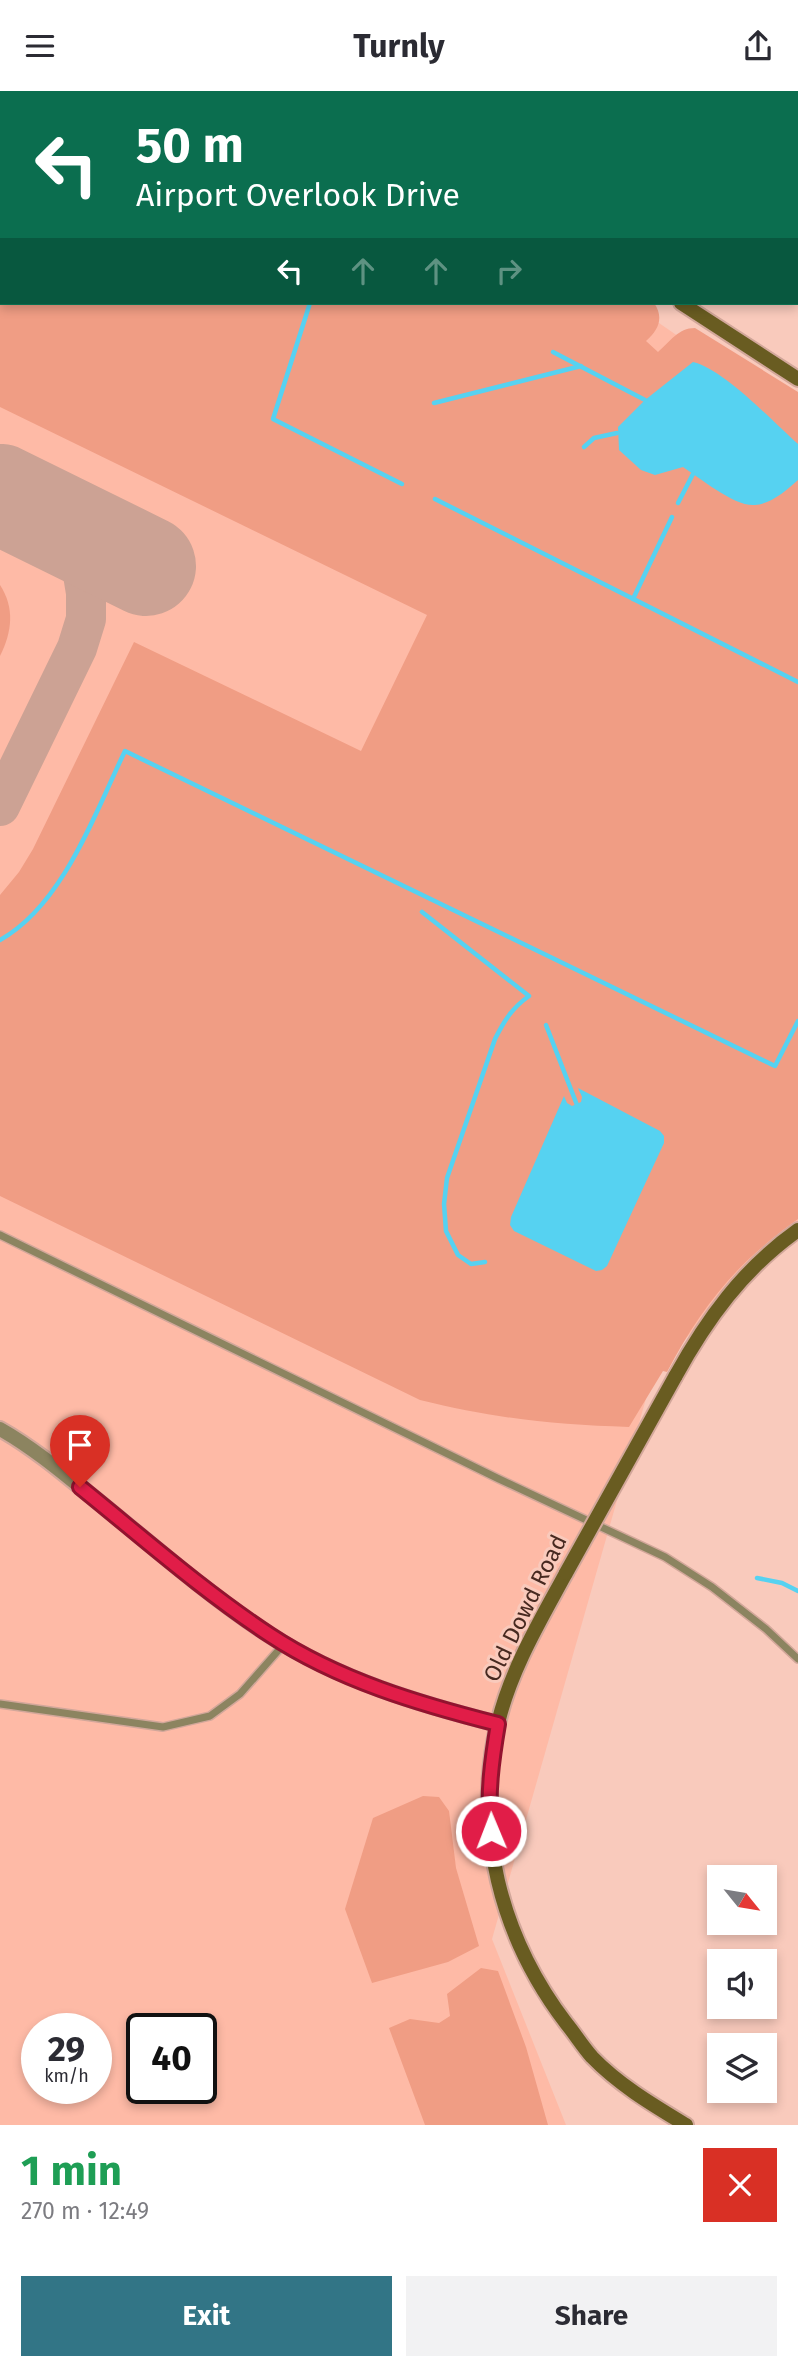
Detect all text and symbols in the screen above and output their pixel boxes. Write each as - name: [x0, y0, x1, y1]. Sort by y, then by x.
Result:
- icon: menu: [21, 27, 59, 65]
- text: Turnly: [353, 27, 445, 65]
- icon: share: [739, 27, 777, 65]
- text: 50 m: [136, 116, 244, 175]
- icon: left: [21, 119, 112, 210]
- text: Airport Overlook Drive: [136, 176, 460, 214]
- icon: left: [271, 252, 309, 290]
- icon: ahead: [344, 252, 382, 290]
- icon: ahead: [417, 252, 455, 290]
- icon: right: [490, 252, 528, 290]
- pin: [50, 1415, 110, 1487]
- icon: arrive: [61, 1426, 99, 1464]
- street label: Old Dowd Road: [477, 1530, 573, 1686]
- position arrow: [454, 1794, 528, 1868]
- north arrow: [707, 1865, 777, 1935]
- map controls: [707, 1865, 777, 2103]
- button: sound: [707, 1949, 777, 2019]
- speed limit sign: 40: [126, 2013, 217, 2104]
- text: 29: [48, 2028, 85, 2070]
- button: layers: [707, 2033, 777, 2103]
- text: km/h: [44, 2065, 89, 2087]
- text: 1 min: [21, 2146, 122, 2196]
- button: close: [703, 2148, 777, 2222]
- text: 270 m · 12:49: [21, 2197, 149, 2225]
- button: Exit: [21, 2276, 392, 2356]
- button: Share: [406, 2276, 777, 2356]

